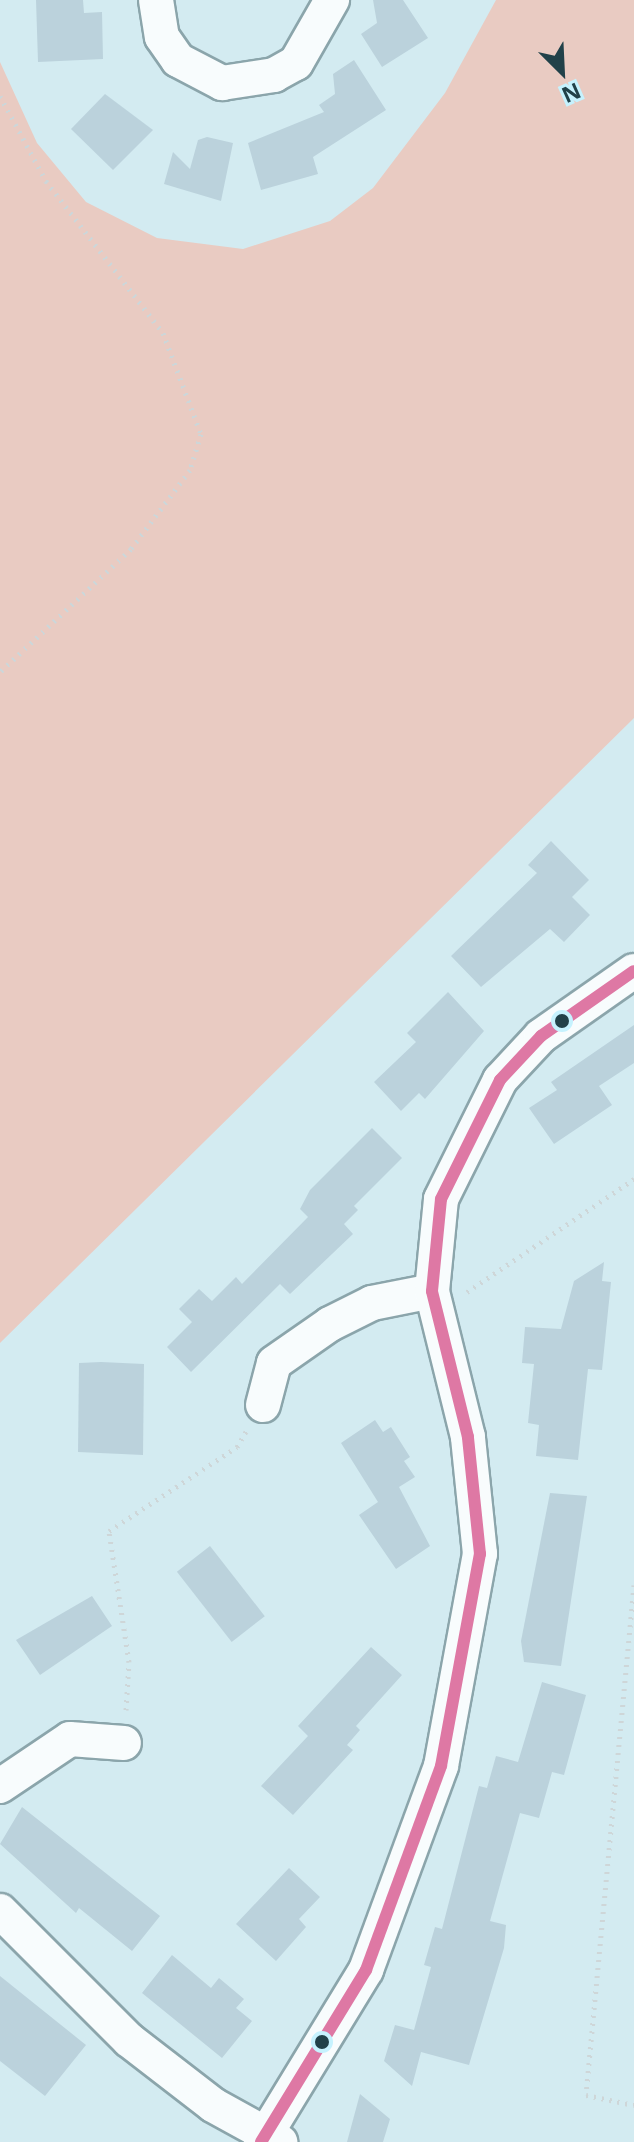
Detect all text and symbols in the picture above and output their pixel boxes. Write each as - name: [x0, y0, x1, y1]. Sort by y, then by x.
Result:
- north arrow: [522, 32, 602, 112]
- text: N: [557, 77, 586, 111]
- unlabelled marker: [554, 1013, 570, 1029]
- unlabelled marker: [314, 2034, 330, 2050]

